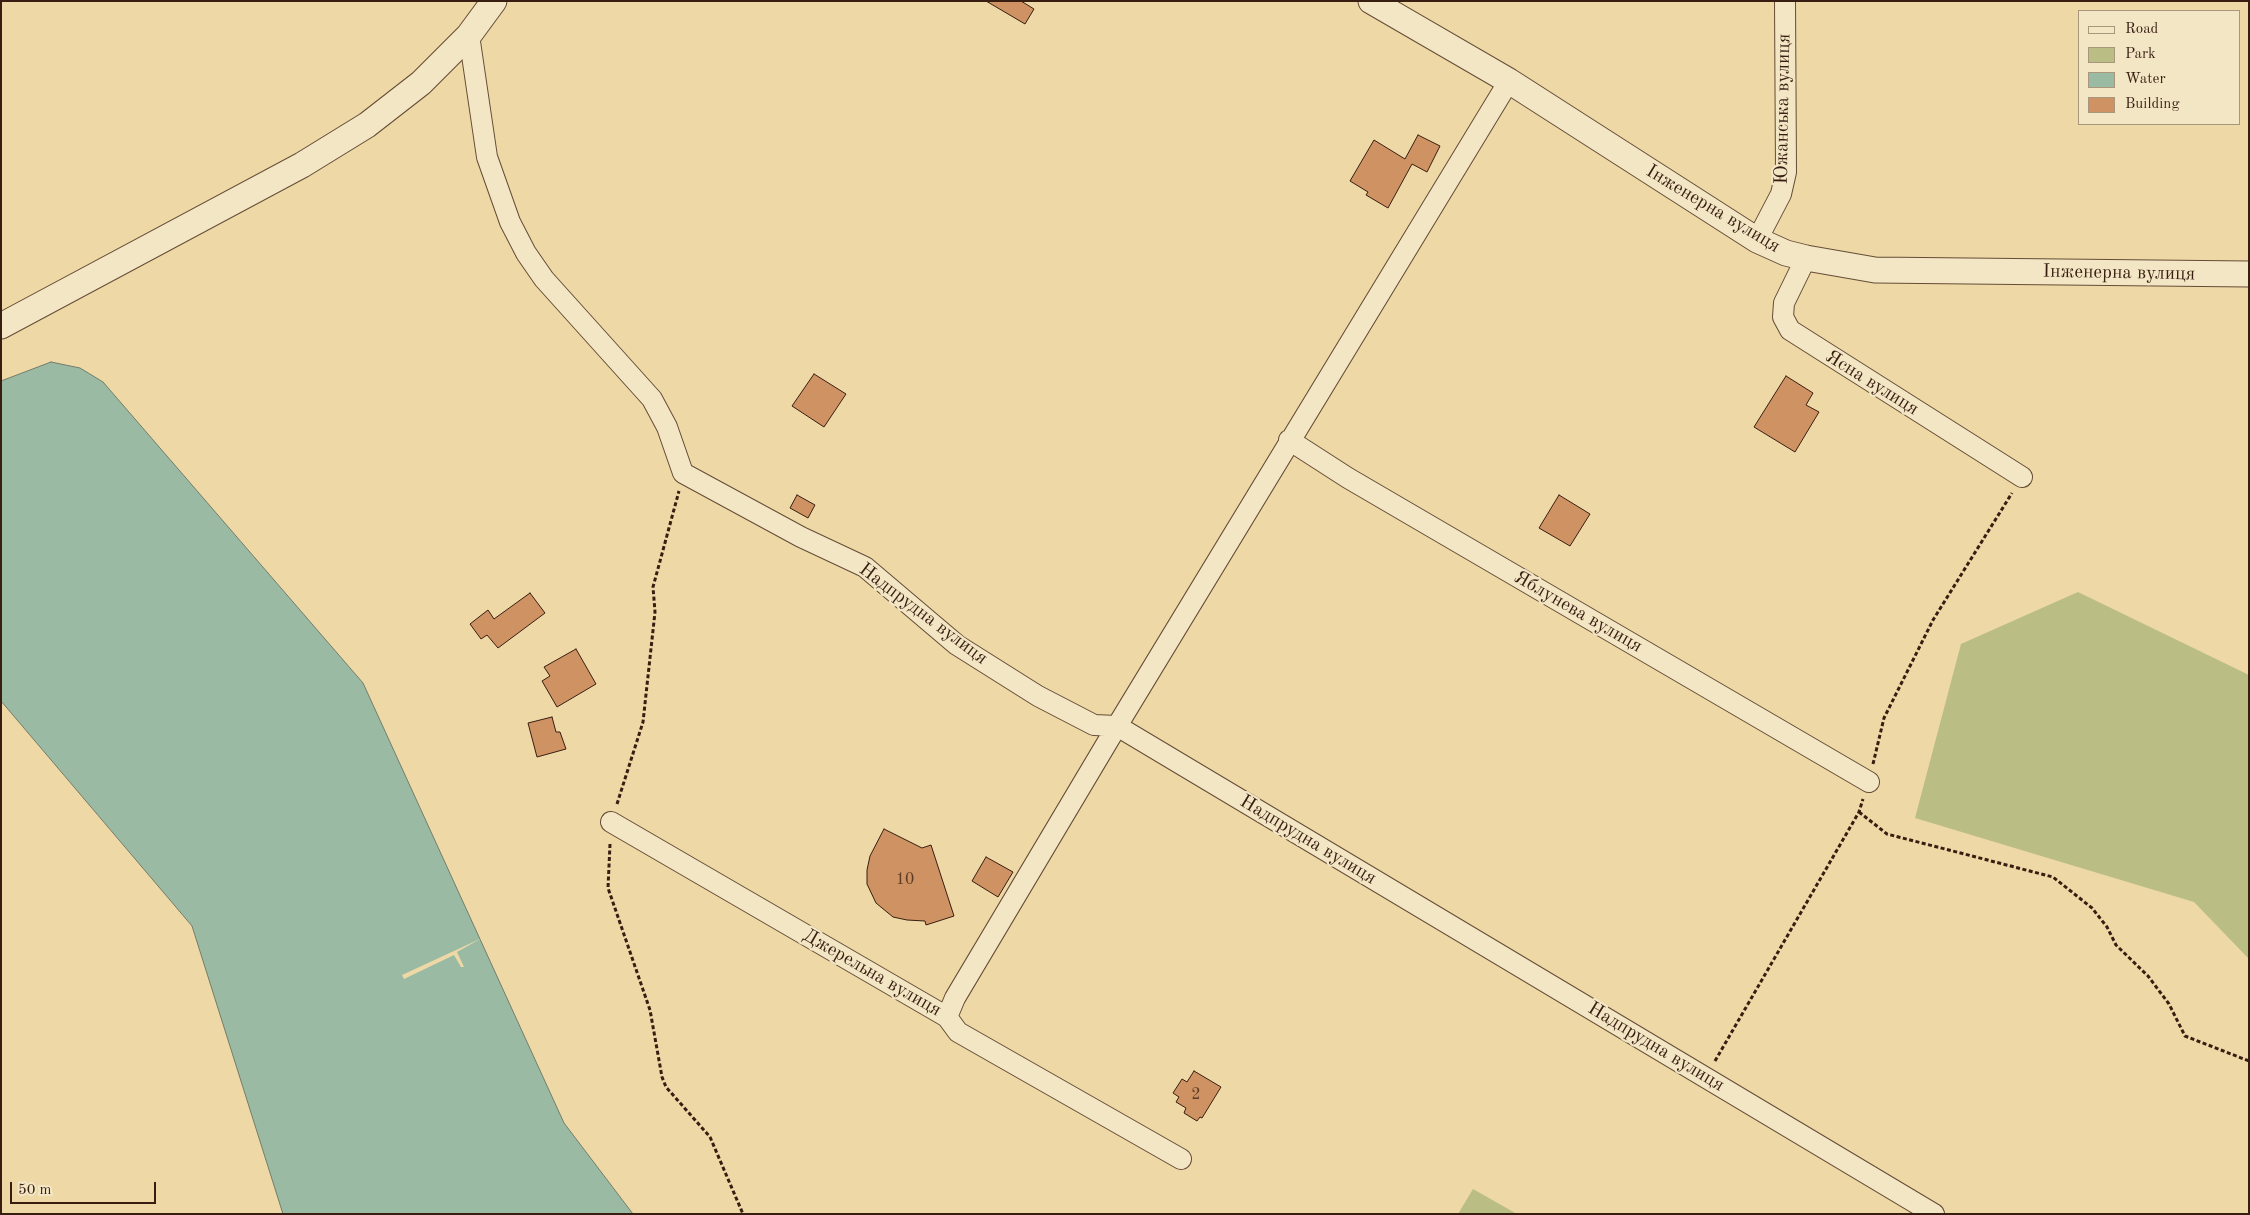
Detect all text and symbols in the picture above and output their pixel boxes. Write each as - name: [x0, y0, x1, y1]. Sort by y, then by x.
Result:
- legend: [2078, 10, 2240, 125]
- text: Road: [2125, 22, 2158, 37]
- street label: Южанська вулиця: [1770, 33, 1796, 185]
- text: Park: [2125, 47, 2156, 62]
- text: Water: [2125, 72, 2166, 87]
- text: Building: [2125, 97, 2180, 112]
- street label: Інженерна вулиця: [1642, 160, 1784, 258]
- street label: Інженерна вулиця: [2043, 260, 2195, 286]
- street label: Ясна вулиця: [1821, 345, 1923, 421]
- street label: Надпрудна вулиця: [854, 558, 992, 670]
- street label: Яблунева вулиця: [1510, 566, 1646, 658]
- street label: Надпрудна вулиця: [1236, 790, 1380, 890]
- house number: 10: [896, 870, 914, 890]
- street label: Джерельна вулиця: [799, 924, 945, 1022]
- street label: Надпрудна вулиця: [1584, 997, 1728, 1097]
- house number: 2: [1191, 1085, 1201, 1105]
- scale bar: [12, 1172, 159, 1204]
- text: 50 m: [18, 1183, 52, 1198]

